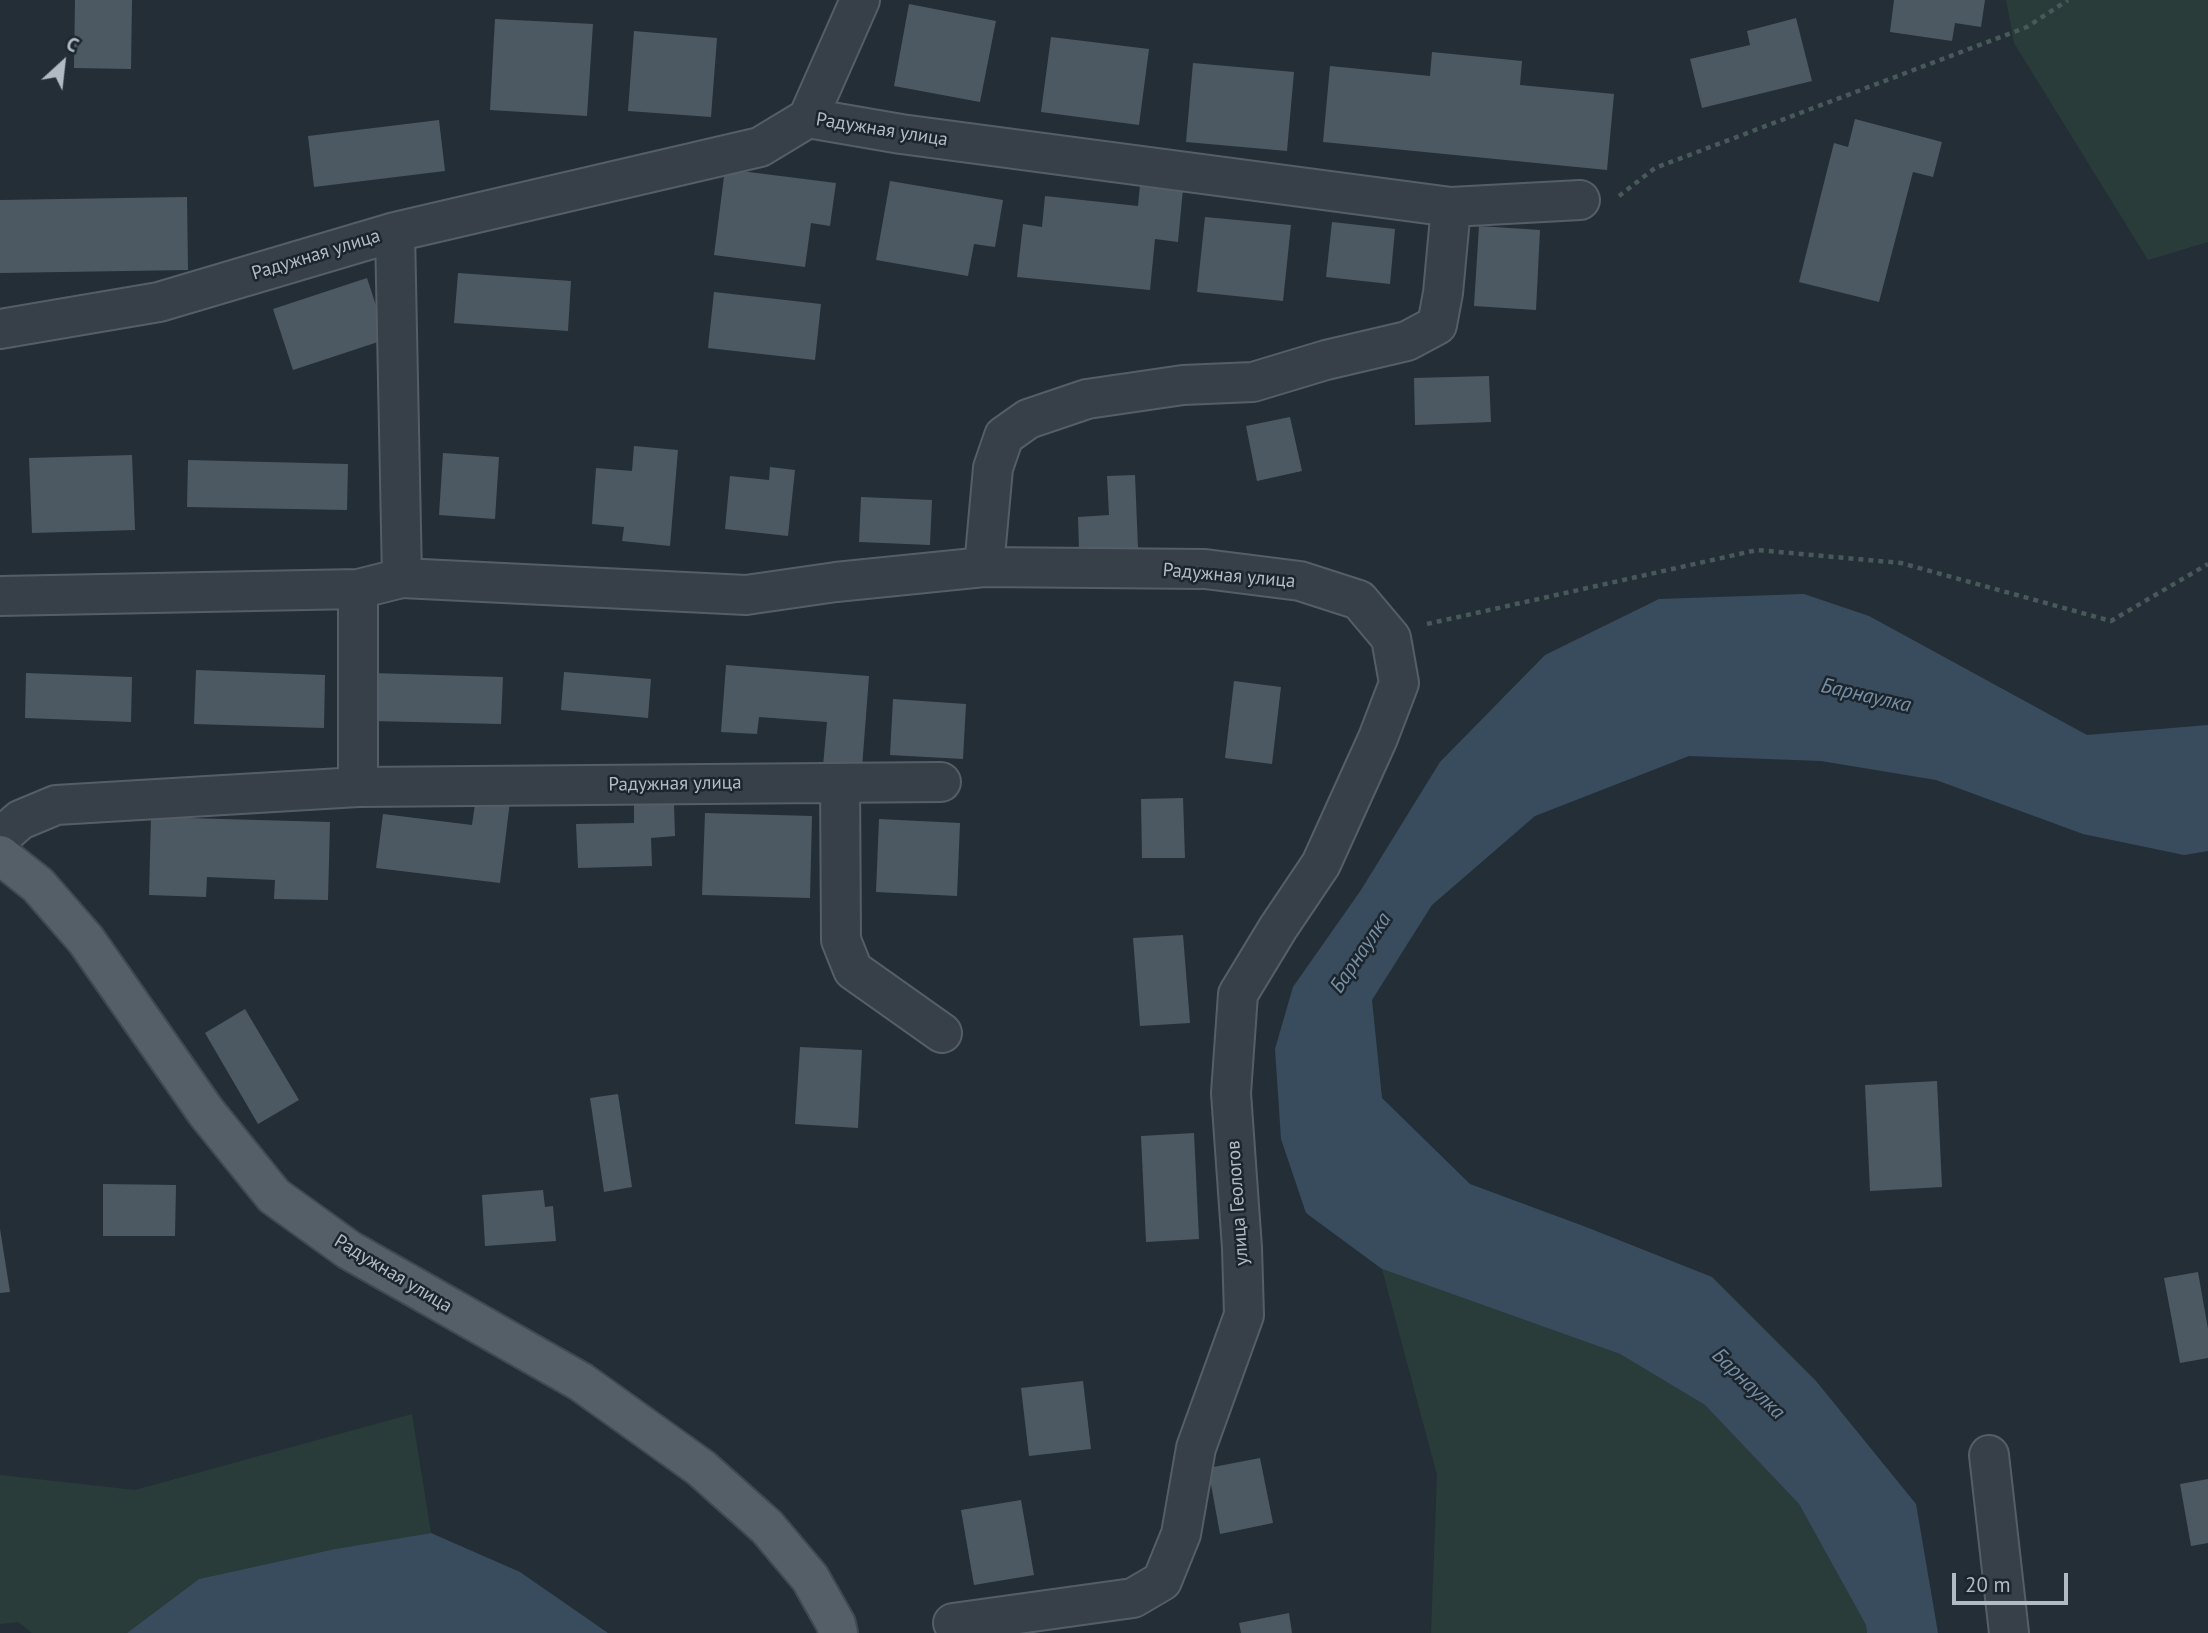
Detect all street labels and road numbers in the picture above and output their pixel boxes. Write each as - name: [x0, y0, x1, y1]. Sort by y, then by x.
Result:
- street label: Радужная улица: [814, 108, 950, 152]
- street label: Радужная улица: [249, 225, 383, 285]
- street label: Радужная улица: [1162, 559, 1296, 593]
- street label: Радужная улица: [608, 771, 742, 797]
- street label: улица Геологов: [1222, 1140, 1254, 1266]
- street label: Радужная улица: [330, 1230, 456, 1318]

